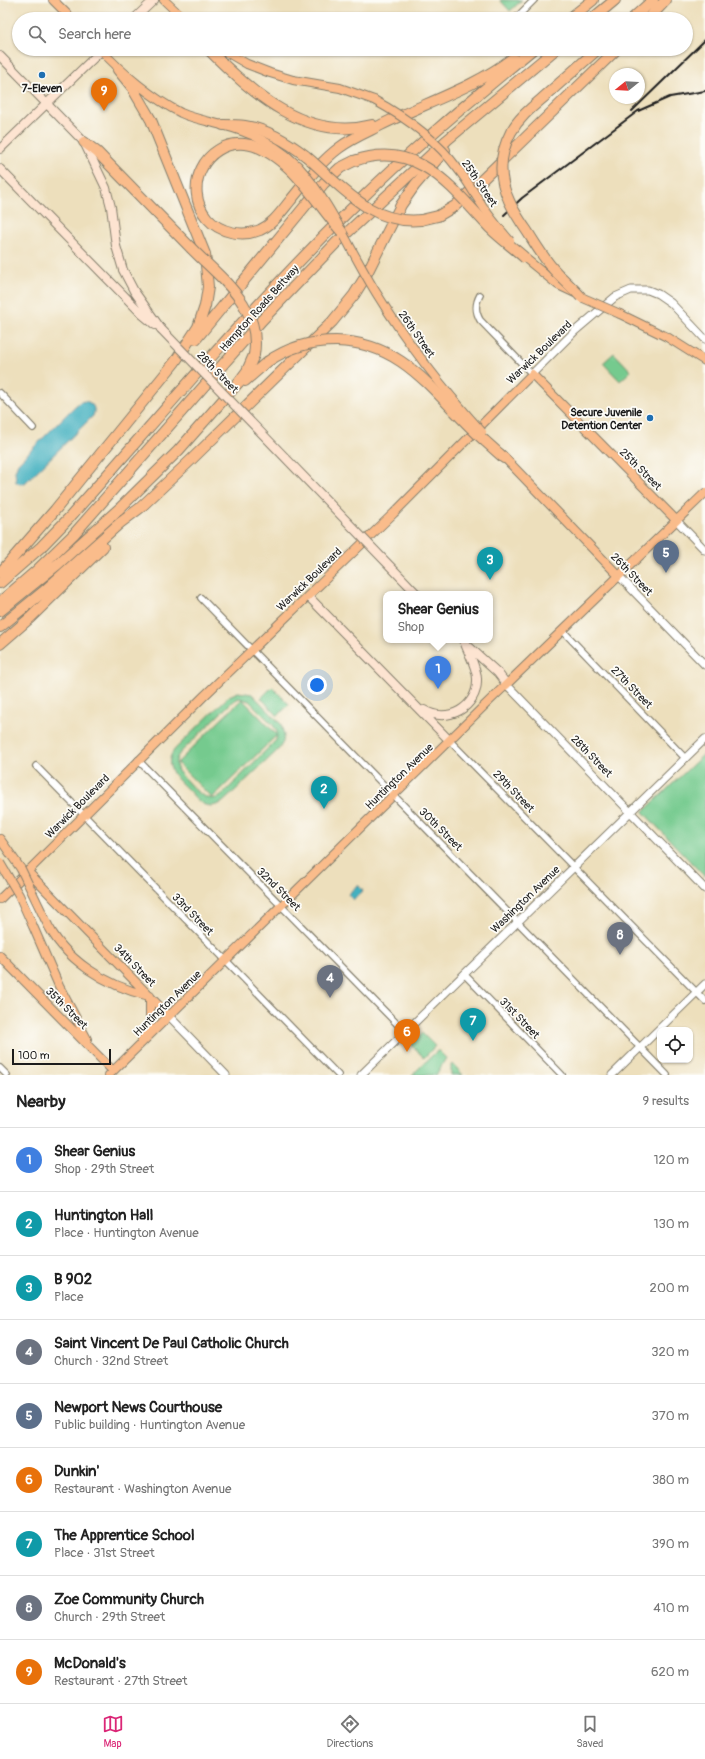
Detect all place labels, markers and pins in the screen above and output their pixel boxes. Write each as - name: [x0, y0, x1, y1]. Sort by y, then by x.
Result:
- marker: 7-Eleven: [37, 70, 47, 80]
- pin: 9: [91, 78, 117, 111]
- place label: 7-Eleven: [22, 82, 62, 95]
- place label: Secure Juvenile Detention Center: [561, 406, 643, 432]
- marker: Secure Juvenile Detention Center: [645, 413, 655, 423]
- pin: 5: [653, 540, 679, 573]
- pin: 3: [477, 547, 503, 580]
- pin: 1: [425, 656, 451, 689]
- pin: 2: [311, 776, 337, 809]
- pin: 8: [607, 922, 633, 955]
- pin: 4: [317, 965, 343, 998]
- pin: 7: [460, 1008, 486, 1041]
- pin: 6: [394, 1019, 420, 1052]

